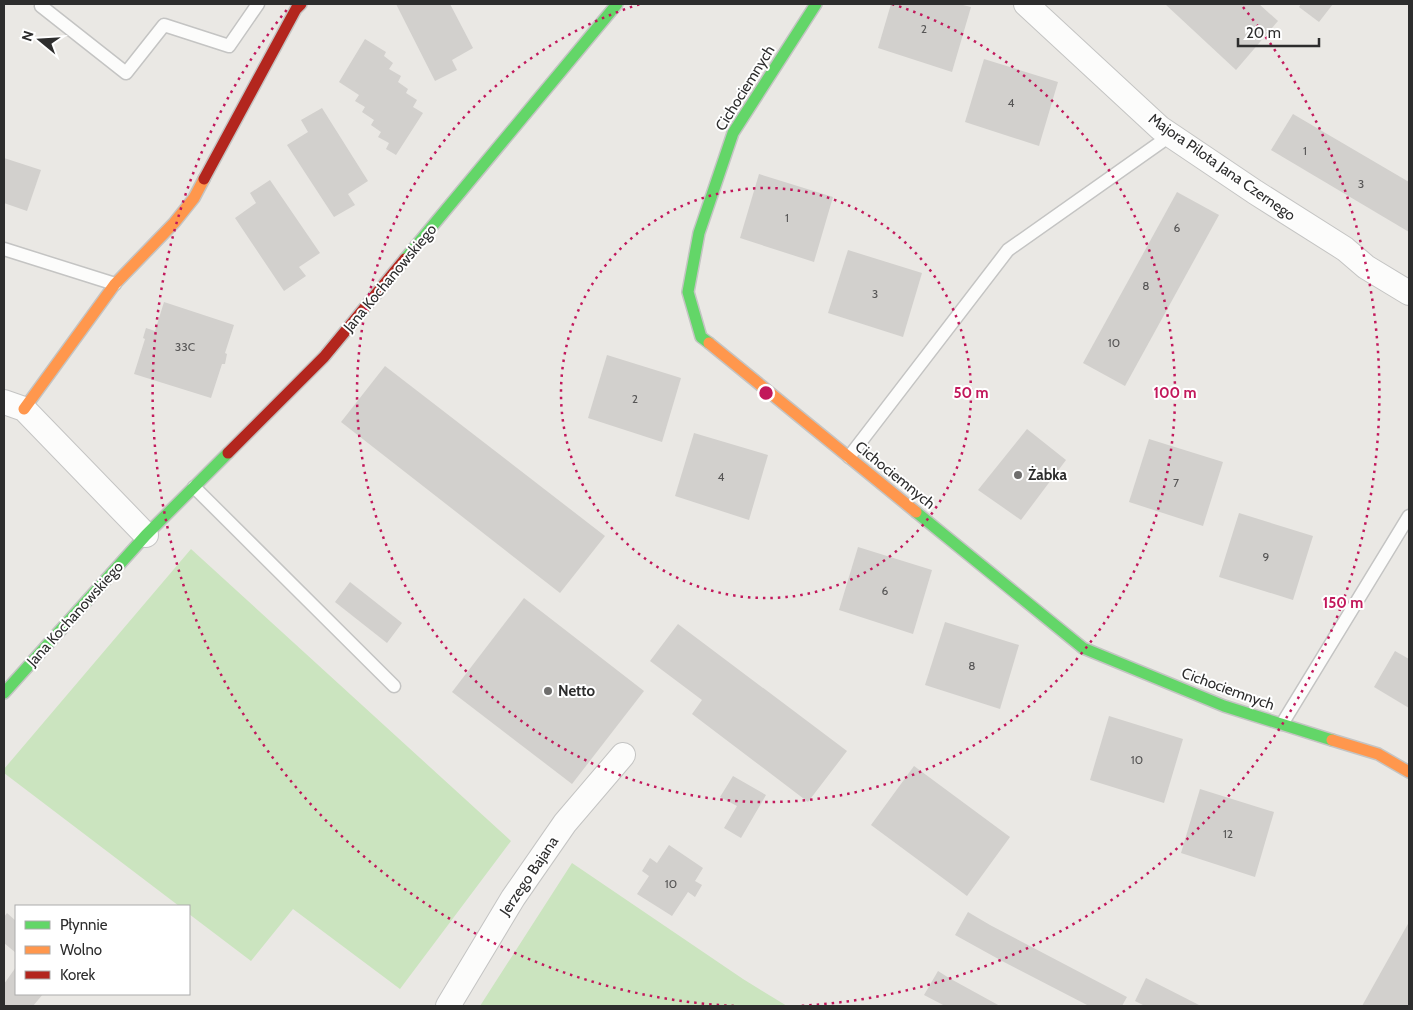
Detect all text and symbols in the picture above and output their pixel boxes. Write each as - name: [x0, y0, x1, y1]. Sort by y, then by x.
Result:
- north arrow: [15, 15, 65, 65]
- scale bar: [1238, 15, 1319, 47]
- house number: 2: [921, 21, 927, 36]
- text: 20 m: [1246, 24, 1281, 42]
- text: N: [18, 28, 38, 43]
- street label: Cichociemnych: [712, 42, 778, 134]
- house number: 4: [1008, 95, 1015, 110]
- street label: Majora Pilota Jana Czernego: [1145, 109, 1299, 225]
- house number: 1: [1303, 143, 1307, 158]
- house number: 3: [1358, 176, 1364, 191]
- house number: 1: [785, 210, 789, 225]
- street label: Jana Kochanowskiego: [339, 220, 440, 336]
- house number: 6: [1174, 220, 1181, 235]
- house number: 8: [1142, 278, 1150, 293]
- house number: 3: [872, 286, 878, 301]
- house number: 10: [1108, 335, 1120, 350]
- house number: 33C: [175, 339, 195, 354]
- centre of rings: [757, 384, 775, 402]
- text: 50 m: [953, 384, 989, 402]
- text: 100 m: [1153, 384, 1197, 402]
- house number: 2: [632, 391, 638, 406]
- street label: Cichociemnych: [851, 437, 939, 513]
- place label: Żabka: [1028, 466, 1067, 484]
- house number: 4: [718, 469, 725, 484]
- marker: Żabka: [1012, 469, 1024, 481]
- house number: 7: [1173, 475, 1179, 490]
- house number: 9: [1263, 549, 1270, 564]
- street label: Jana Kochanowskiego: [22, 558, 127, 671]
- house number: 6: [882, 583, 889, 598]
- text: 150 m: [1323, 594, 1363, 612]
- house number: 8: [968, 658, 976, 673]
- street label: Cichociemnych: [1179, 664, 1277, 714]
- place label: Netto: [558, 682, 595, 700]
- marker: Netto: [542, 685, 554, 697]
- house number: 10: [1131, 752, 1143, 767]
- house number: 12: [1223, 826, 1233, 841]
- street label: Jerzego Bajana: [495, 832, 563, 920]
- house number: 10: [665, 876, 677, 891]
- legend: [15, 905, 190, 995]
- text: Płynnie: [60, 916, 108, 934]
- text: Wolno: [60, 941, 102, 959]
- text: Korek: [60, 966, 95, 984]

